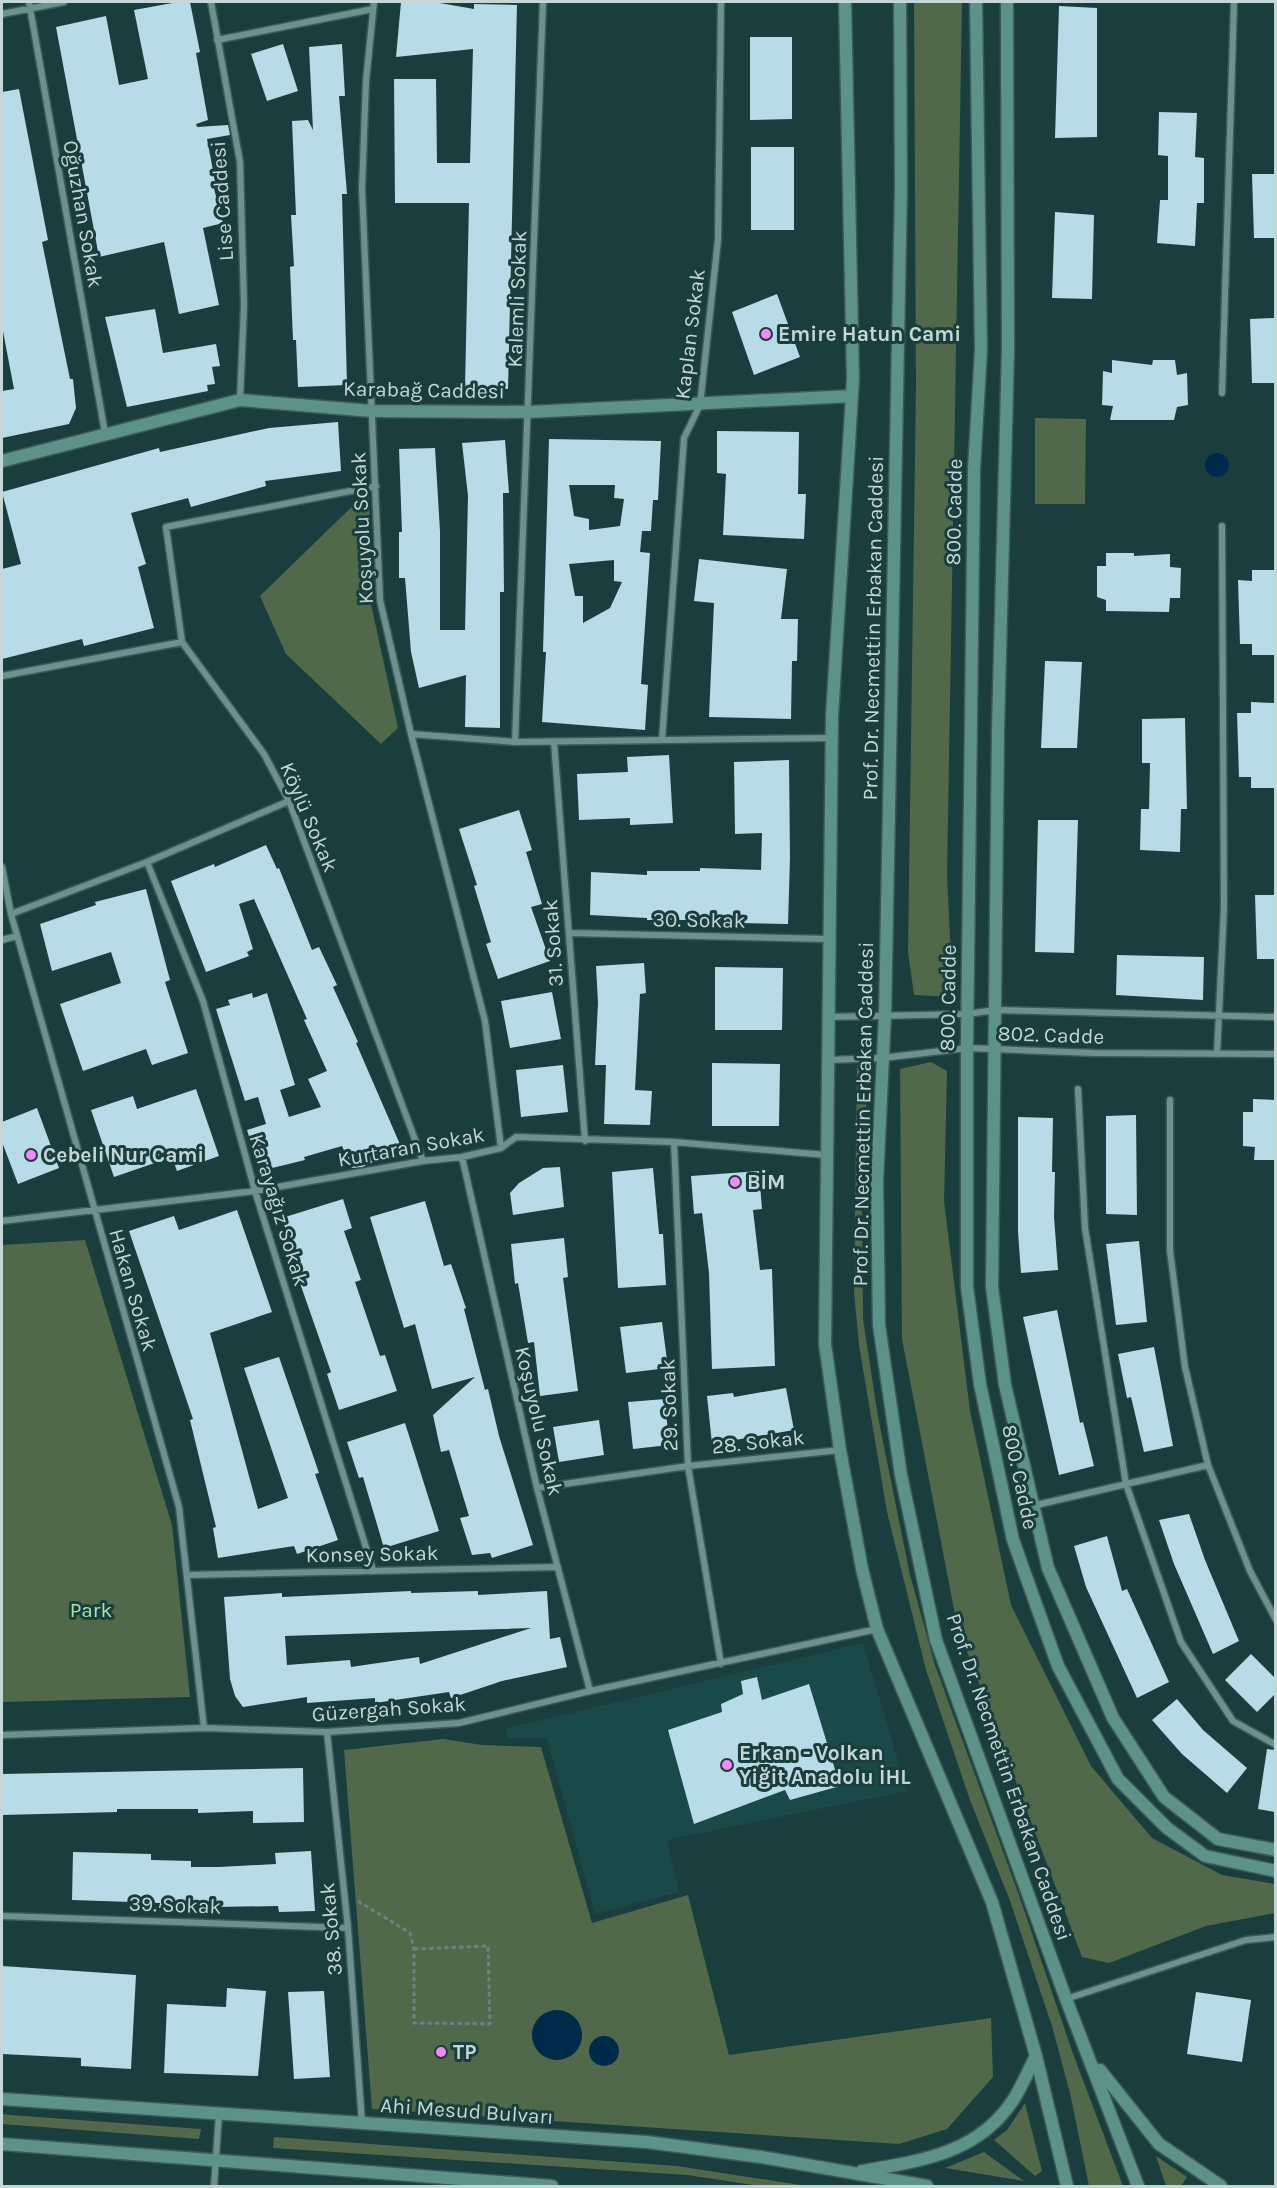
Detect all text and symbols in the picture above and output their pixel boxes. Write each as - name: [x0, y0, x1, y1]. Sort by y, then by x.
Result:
- street label: Oğuzhan Sokak: [58, 138, 108, 290]
- street label: Lise Caddesi: [206, 140, 238, 262]
- street label: Kalemli Sokak: [503, 230, 531, 368]
- street label: Kaplan Sokak: [670, 267, 710, 401]
- place label: Emire Hatun Cami: [778, 322, 961, 346]
- marker: Emire Hatun Cami: [759, 327, 773, 341]
- street label: Karabağ Caddesi: [343, 377, 505, 403]
- street label: Koşuyolu Sokak: [346, 451, 378, 605]
- street label: Prof. Dr. Necmettin Erbakan Caddesi: [858, 455, 888, 801]
- street label: 800. Cadde: [941, 458, 967, 566]
- street label: Köylü Sokak: [275, 758, 343, 876]
- street label: 31. Sokak: [538, 898, 568, 987]
- street label: 30. Sokak: [652, 907, 746, 933]
- street label: Prof. Dr. Necmettin Erbakan Caddesi: [848, 941, 878, 1287]
- street label: 800. Cadde: [935, 944, 961, 1052]
- street label: 802. Cadde: [997, 1021, 1105, 1049]
- street label: Kurtaran Sokak: [336, 1122, 486, 1172]
- street label: Karayağız Sokak: [245, 1131, 314, 1289]
- place label: Cebeli Nur Cami: [43, 1143, 204, 1167]
- marker: Cebeli Nur Cami: [24, 1148, 38, 1162]
- place label: BİM: [747, 1169, 785, 1194]
- marker: BİM: [728, 1175, 742, 1189]
- street label: Hakan Sokak: [104, 1226, 162, 1354]
- street label: Koşuyolu Sokak: [510, 1344, 568, 1498]
- street label: 29. Sokak: [655, 1358, 683, 1452]
- street label: 800. Cadde: [997, 1422, 1043, 1532]
- street label: 28. Sokak: [710, 1425, 806, 1459]
- street label: Konsey Sokak: [305, 1541, 439, 1567]
- park label: Park: [70, 1598, 112, 1622]
- street label: Prof. Dr. Necmettin Erbakan Caddesi: [942, 1610, 1076, 1944]
- street label: Güzergah Sokak: [311, 1692, 467, 1726]
- place label: Erkan - Volkan Yiğit Anadolu İHL: [739, 1741, 911, 1789]
- marker: Erkan - Volkan Yiğit Anadolu İHL: [720, 1758, 734, 1772]
- street label: 38. Sokak: [315, 1881, 347, 1977]
- street label: 39. Sokak: [128, 1891, 222, 1919]
- place label: TP: [453, 2040, 476, 2064]
- marker: TP: [434, 2045, 448, 2059]
- street label: Ahi Mesud Bulvarı: [380, 2093, 554, 2129]

